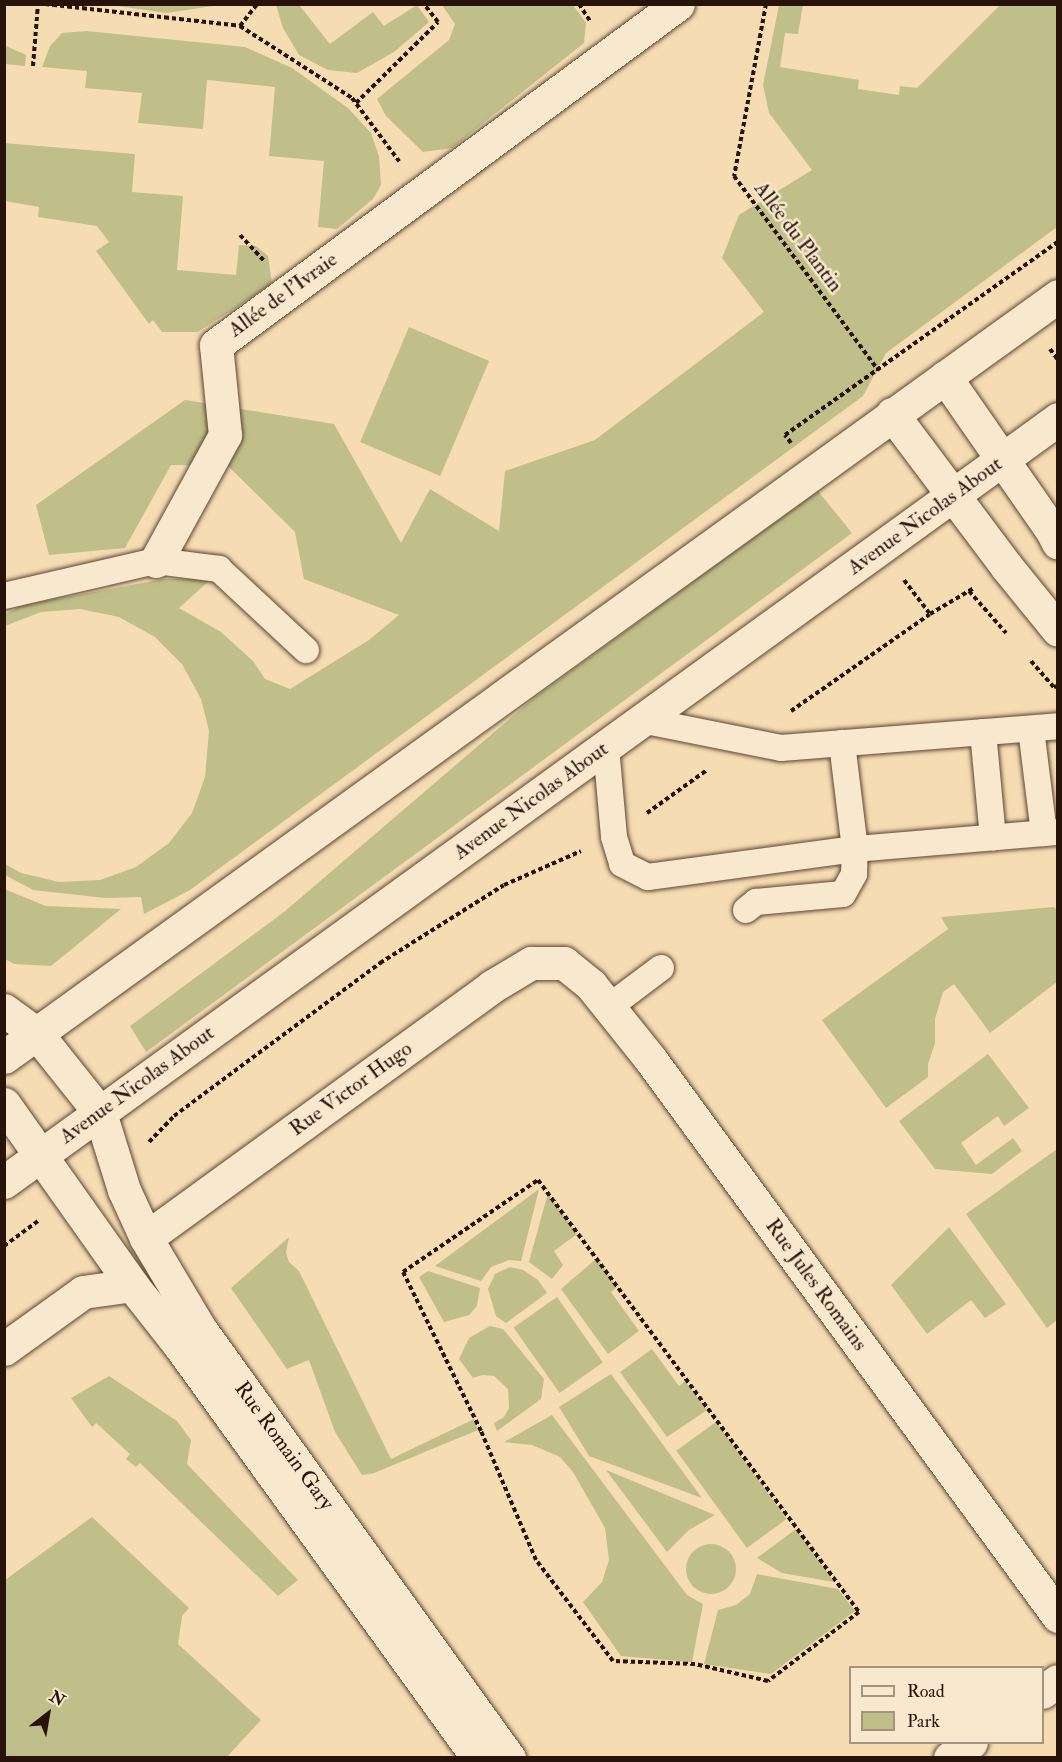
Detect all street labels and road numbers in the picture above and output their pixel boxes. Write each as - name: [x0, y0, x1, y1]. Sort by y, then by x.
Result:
- street label: Allée du Plantin: [748, 177, 848, 297]
- street label: Allée de l'Ivraie: [224, 247, 342, 343]
- street label: Avenue Nicolas About: [843, 452, 1007, 580]
- street label: Avenue Nicolas About: [449, 737, 613, 865]
- street label: Avenue Nicolas About: [55, 1021, 219, 1149]
- street label: Rue Victor Hugo: [285, 1036, 417, 1142]
- street label: Rue Jules Romains: [760, 1214, 872, 1356]
- street label: Rue Romain Gary: [229, 1377, 339, 1515]

